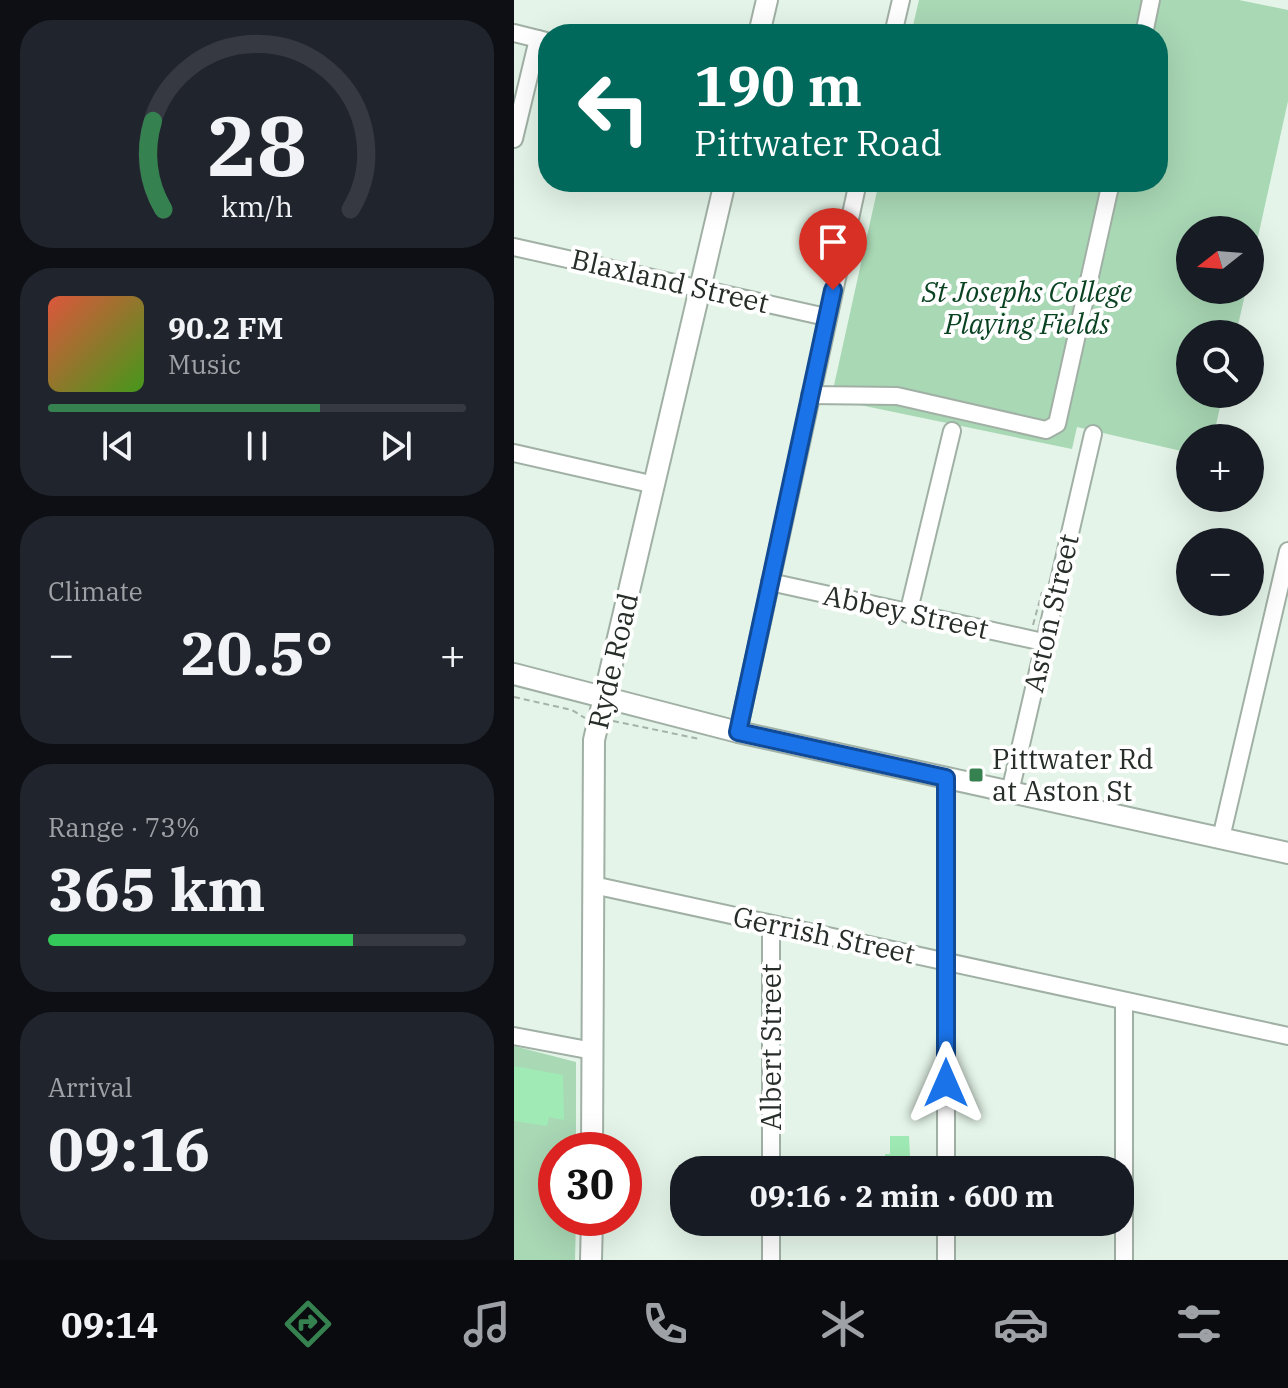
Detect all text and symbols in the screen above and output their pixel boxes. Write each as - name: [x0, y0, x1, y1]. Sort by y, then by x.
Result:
- text: 190 m: [694, 49, 862, 121]
- icon: left: [562, 56, 666, 160]
- text: 28: [207, 91, 307, 199]
- text: Pittwater Road: [694, 119, 942, 166]
- text: km/h: [221, 188, 293, 225]
- pin: [799, 208, 867, 290]
- north arrow: [1176, 216, 1264, 304]
- map controls: [1176, 216, 1264, 616]
- icon: arrive: [811, 220, 855, 264]
- street label: Blaxland Street: [568, 240, 773, 321]
- park label: St Josephs College Playing Fields: [921, 273, 1133, 342]
- text: 90.2 FM: [168, 308, 283, 347]
- button: search: [1176, 320, 1264, 408]
- text: Music: [168, 347, 241, 381]
- icon: previous: [96, 424, 140, 468]
- icon: pause: [235, 424, 279, 468]
- icon: next: [374, 424, 418, 468]
- button: +: [1176, 424, 1264, 512]
- button: −: [1176, 528, 1264, 616]
- street label: Aston Street: [1014, 530, 1087, 696]
- text: Climate: [48, 574, 143, 608]
- street label: Abbey Street: [820, 576, 992, 647]
- street label: Ryde Road: [579, 589, 646, 733]
- text: 20.5°: [180, 613, 334, 692]
- text: −: [48, 625, 74, 682]
- text: +: [440, 625, 466, 682]
- place label: Pittwater Rd at Aston St: [992, 740, 1154, 809]
- marker: Pittwater Rd at Aston St: [967, 766, 985, 784]
- text: Range · 73%: [48, 810, 200, 844]
- text: 365 km: [48, 849, 266, 928]
- street label: Gerrish Street: [730, 897, 919, 972]
- street label: Albert Street: [752, 963, 789, 1131]
- position arrow: [904, 1041, 988, 1125]
- text: Arrival: [48, 1070, 133, 1104]
- text: 09:16: [48, 1109, 210, 1188]
- speed limit sign: 30: [538, 1132, 642, 1236]
- text: 09:16 · 2 min · 600 m: [750, 1176, 1054, 1215]
- icon: directions: [280, 1296, 336, 1352]
- icon: music: [459, 1296, 515, 1352]
- icon: phone: [637, 1296, 693, 1352]
- icon: climate: [815, 1296, 871, 1352]
- icon: car: [993, 1296, 1049, 1352]
- icon: filters: [1171, 1296, 1227, 1352]
- text: 09:14: [61, 1301, 158, 1348]

